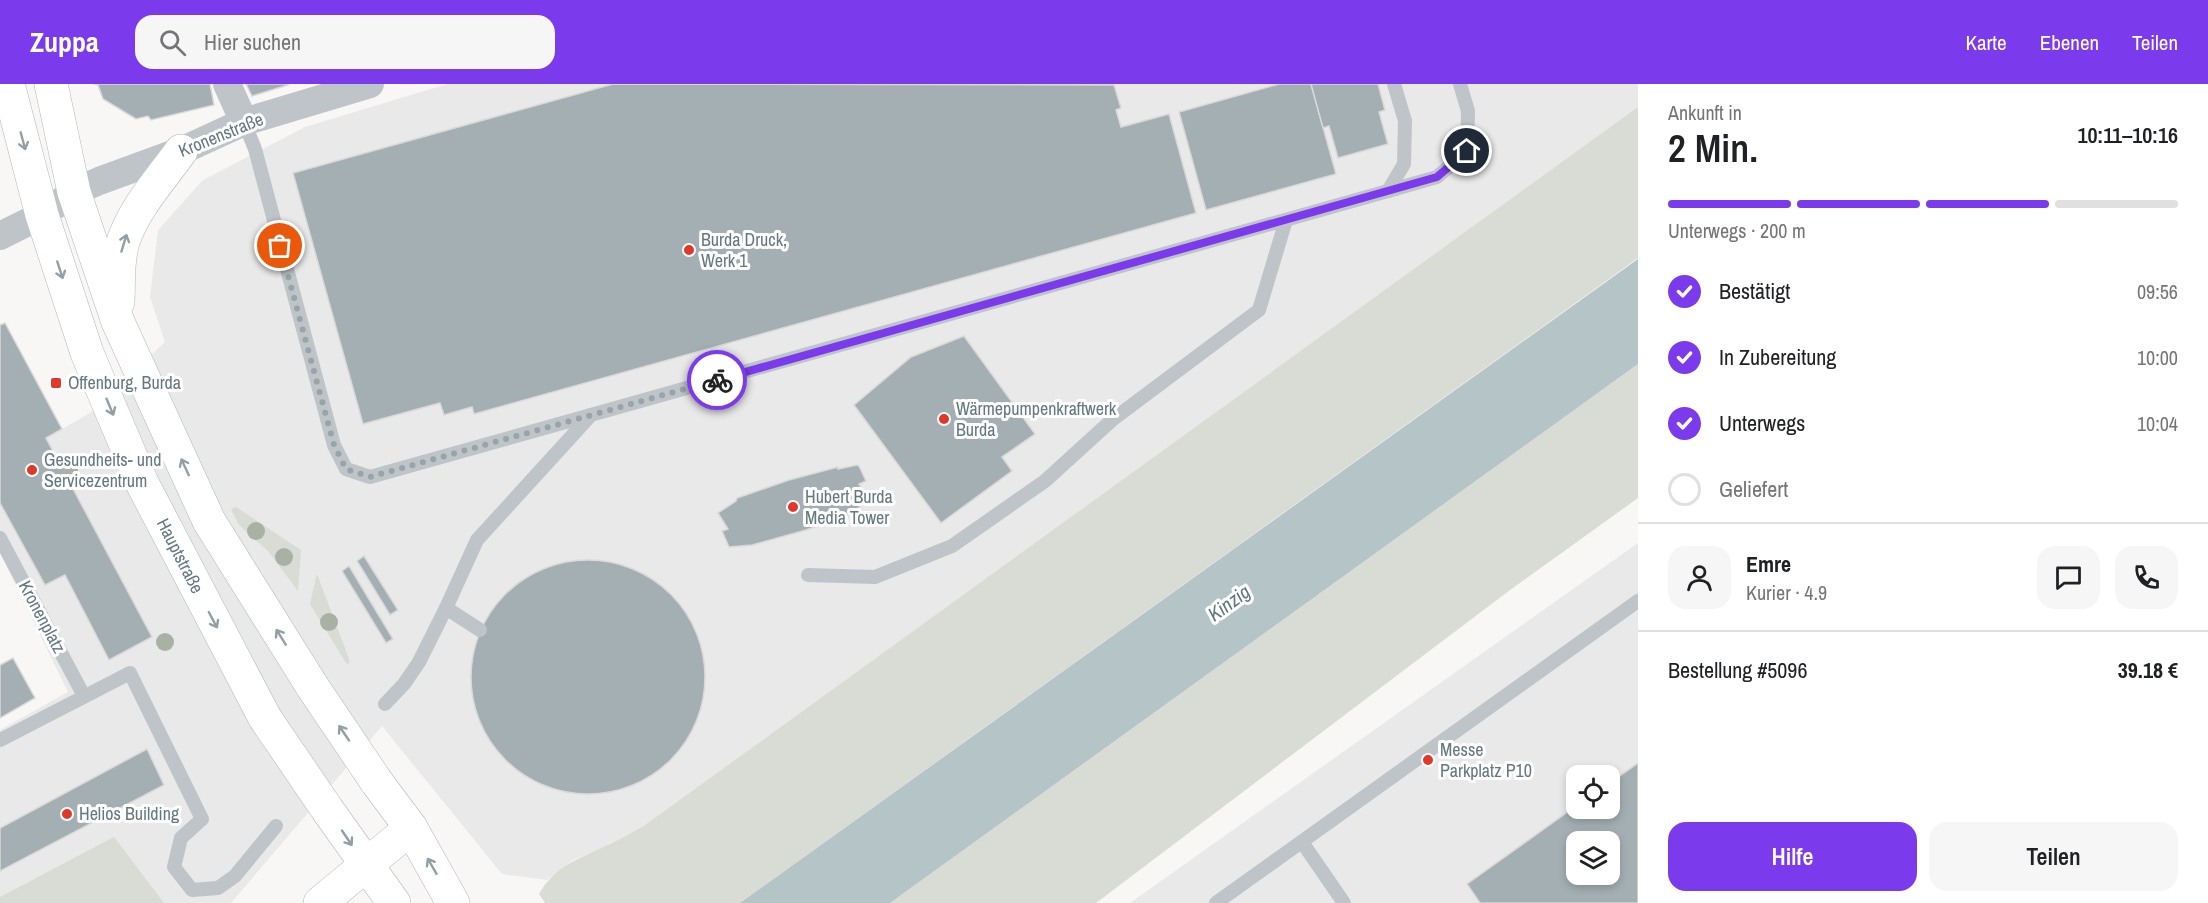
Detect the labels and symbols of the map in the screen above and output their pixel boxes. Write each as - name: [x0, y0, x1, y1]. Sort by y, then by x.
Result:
- street label: Kronenstraße: [175, 106, 267, 163]
- pin: [1441, 125, 1492, 176]
- one-way arrow: [17, 131, 29, 150]
- pin: [254, 220, 305, 271]
- place label: Burda Druck, Werk 1: [701, 227, 787, 273]
- one-way arrow: [119, 234, 130, 253]
- marker: Burda Druck, Werk 1: [682, 243, 696, 257]
- one-way arrow: [55, 260, 66, 279]
- courier: [687, 350, 747, 410]
- place label: Offenburg, Burda: [68, 370, 181, 395]
- marker: Offenburg, Burda: [49, 376, 63, 390]
- place label: Wärmepumpenkraftwerk Burda: [956, 396, 1117, 442]
- one-way arrow: [105, 397, 116, 415]
- marker: Wärmepumpenkraftwerk Burda: [937, 412, 951, 426]
- place label: Gesundheits- und Servicezentrum: [44, 447, 161, 493]
- one-way arrow: [178, 459, 190, 477]
- marker: Gesundheits- und Servicezentrum: [25, 463, 39, 477]
- place label: Hubert Burda Media Tower: [805, 484, 893, 530]
- marker: Hubert Burda Media Tower: [786, 500, 800, 514]
- street label: Hauptstraße: [151, 514, 210, 598]
- street label: Kronenplatz: [13, 576, 72, 657]
- water label: Kinzig: [1202, 578, 1255, 627]
- one-way arrow: [207, 611, 219, 628]
- one-way arrow: [274, 629, 286, 646]
- one-way arrow: [338, 726, 350, 742]
- place label: Messe Parkplatz P10: [1440, 737, 1532, 783]
- marker: Messe Parkplatz P10: [1421, 753, 1435, 767]
- place label: Helios Building: [79, 801, 180, 826]
- marker: Helios Building: [60, 807, 74, 821]
- one-way arrow: [341, 829, 353, 845]
- one-way arrow: [426, 857, 437, 875]

